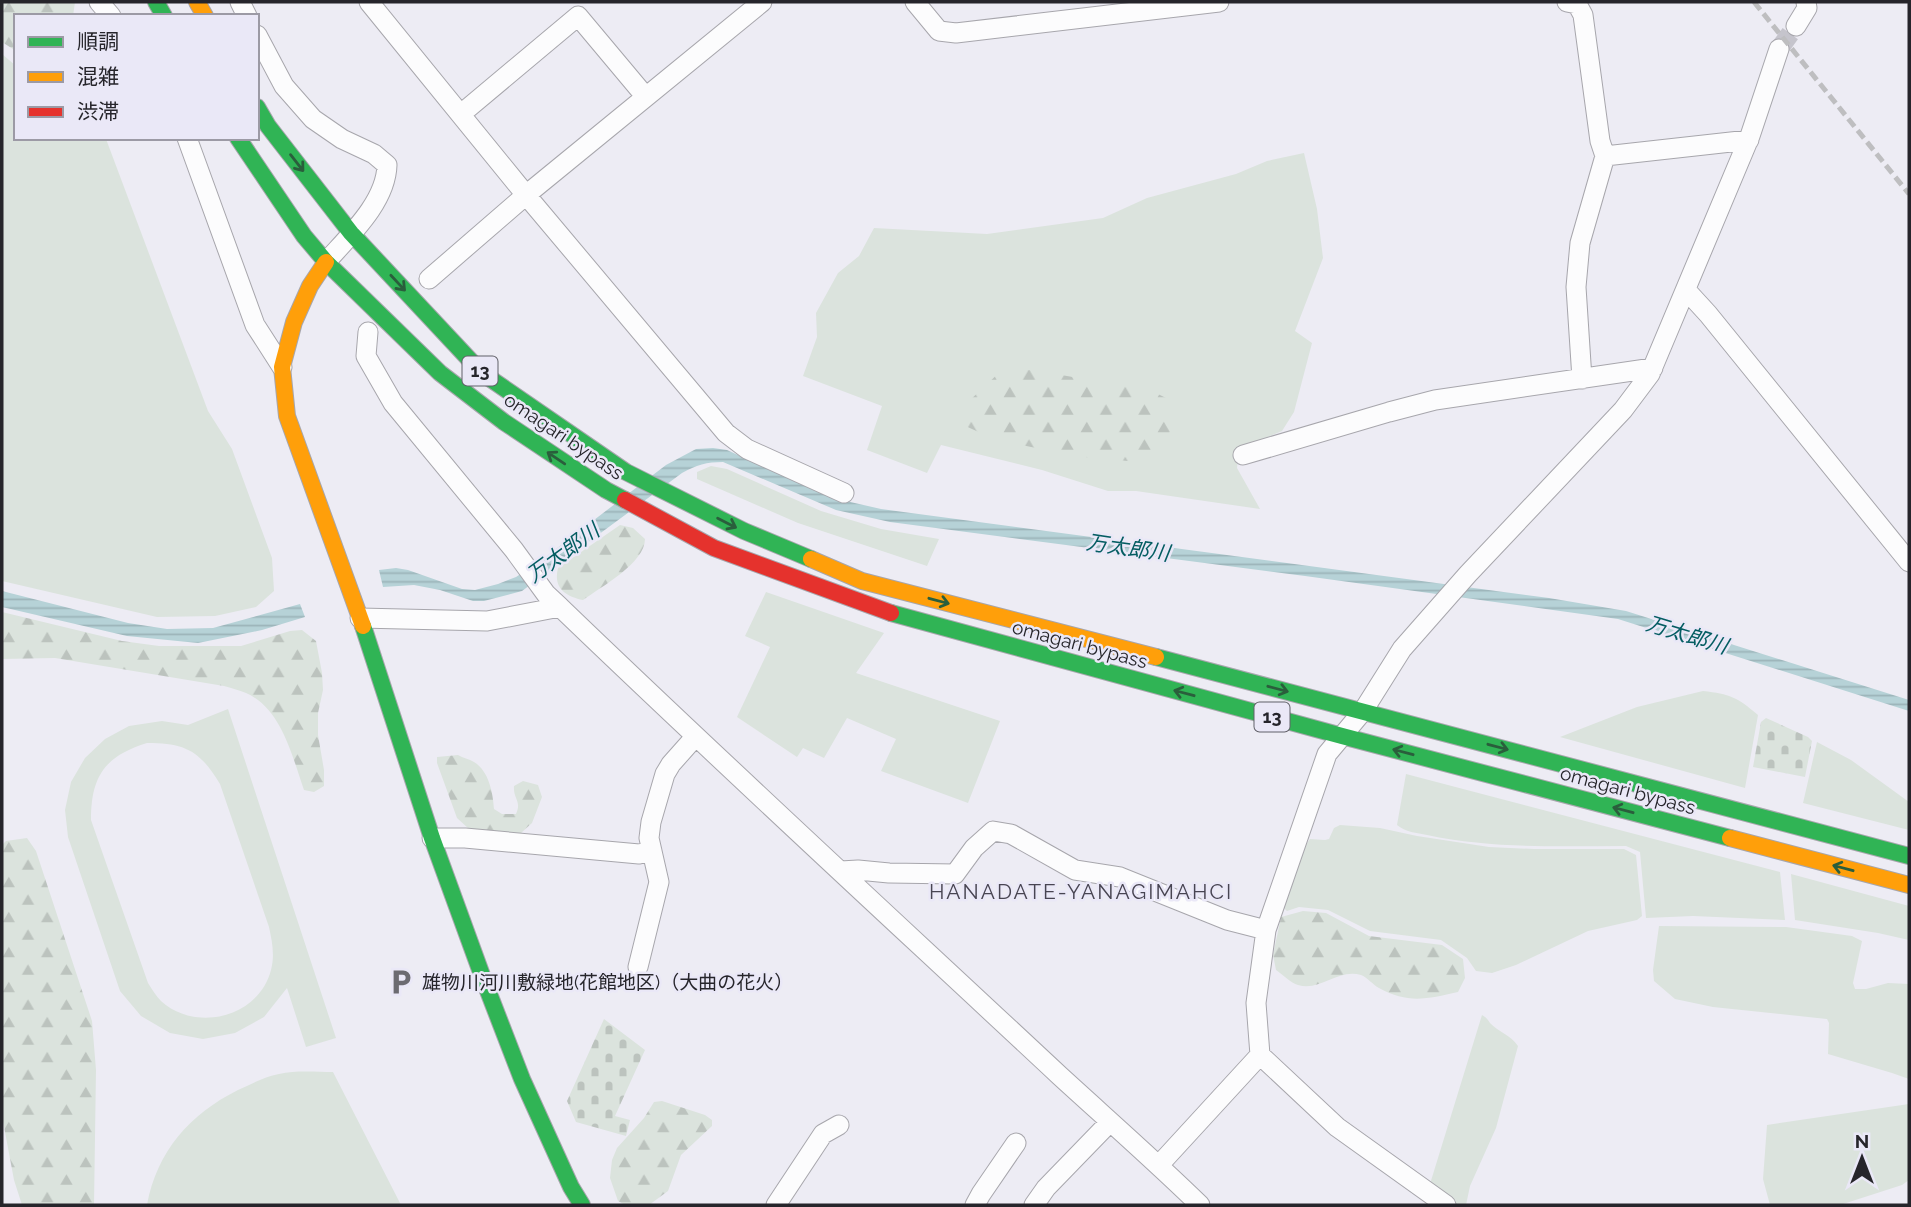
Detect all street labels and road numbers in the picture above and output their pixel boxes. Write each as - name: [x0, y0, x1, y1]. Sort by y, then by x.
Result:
- road number: 13: [462, 356, 498, 386]
- street label: omagari bypass: [500, 388, 628, 484]
- street label: omagari bypass: [1010, 615, 1150, 673]
- road number: 13: [1254, 702, 1290, 732]
- street label: omagari bypass: [1558, 761, 1698, 819]

